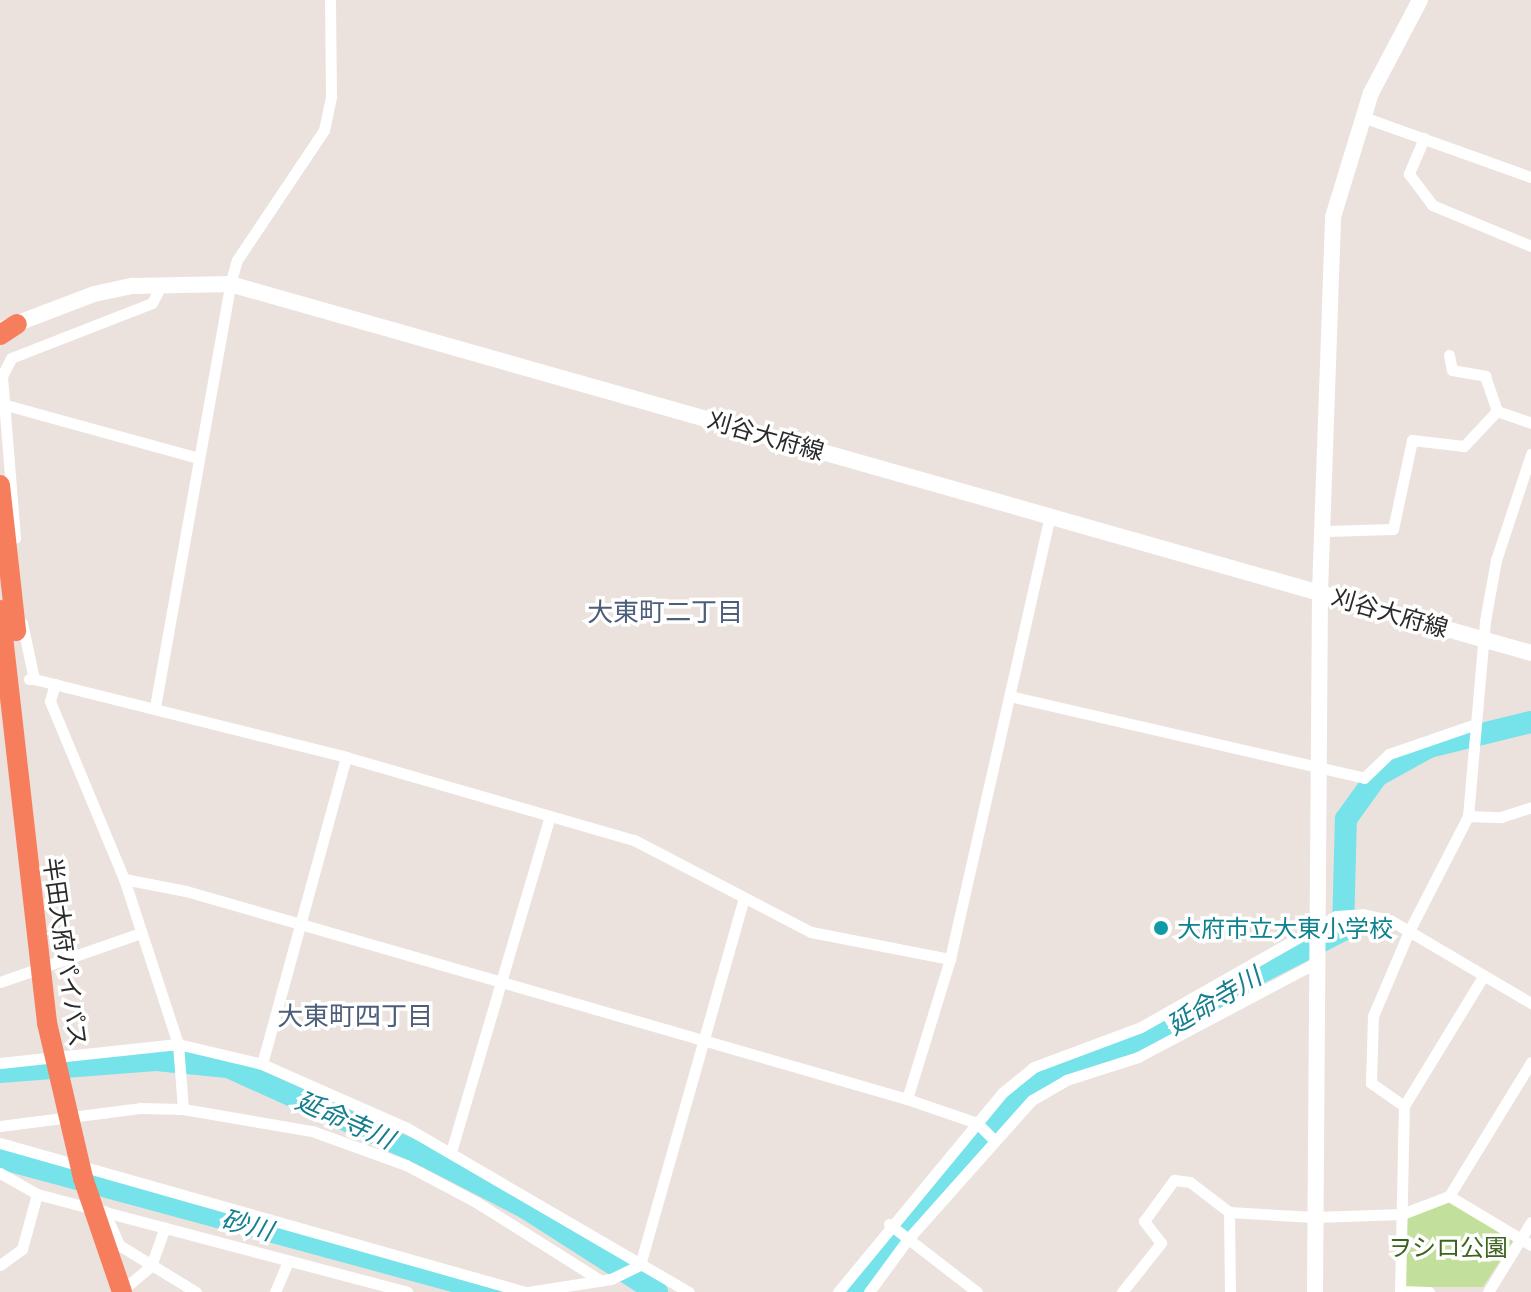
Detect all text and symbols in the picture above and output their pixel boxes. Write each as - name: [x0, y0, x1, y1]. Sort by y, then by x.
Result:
- street label: 刈谷大府線: [704, 405, 828, 465]
- street label: 刈谷大府線: [1328, 582, 1452, 642]
- district label: 大東町二丁目: [587, 596, 743, 628]
- street label: 半田大府パイパス: [38, 855, 94, 1049]
- place label: 大府市立大東小学校: [1177, 914, 1393, 942]
- marker: 大府市立大東小学校: [1152, 919, 1170, 937]
- water label: 延命寺川: [1161, 961, 1267, 1041]
- district label: 大東町四丁目: [277, 1000, 433, 1032]
- water label: 延命寺川: [291, 1085, 399, 1155]
- water label: 砂川: [218, 1203, 276, 1247]
- park label: ヲシロ公園: [1388, 1233, 1508, 1261]

